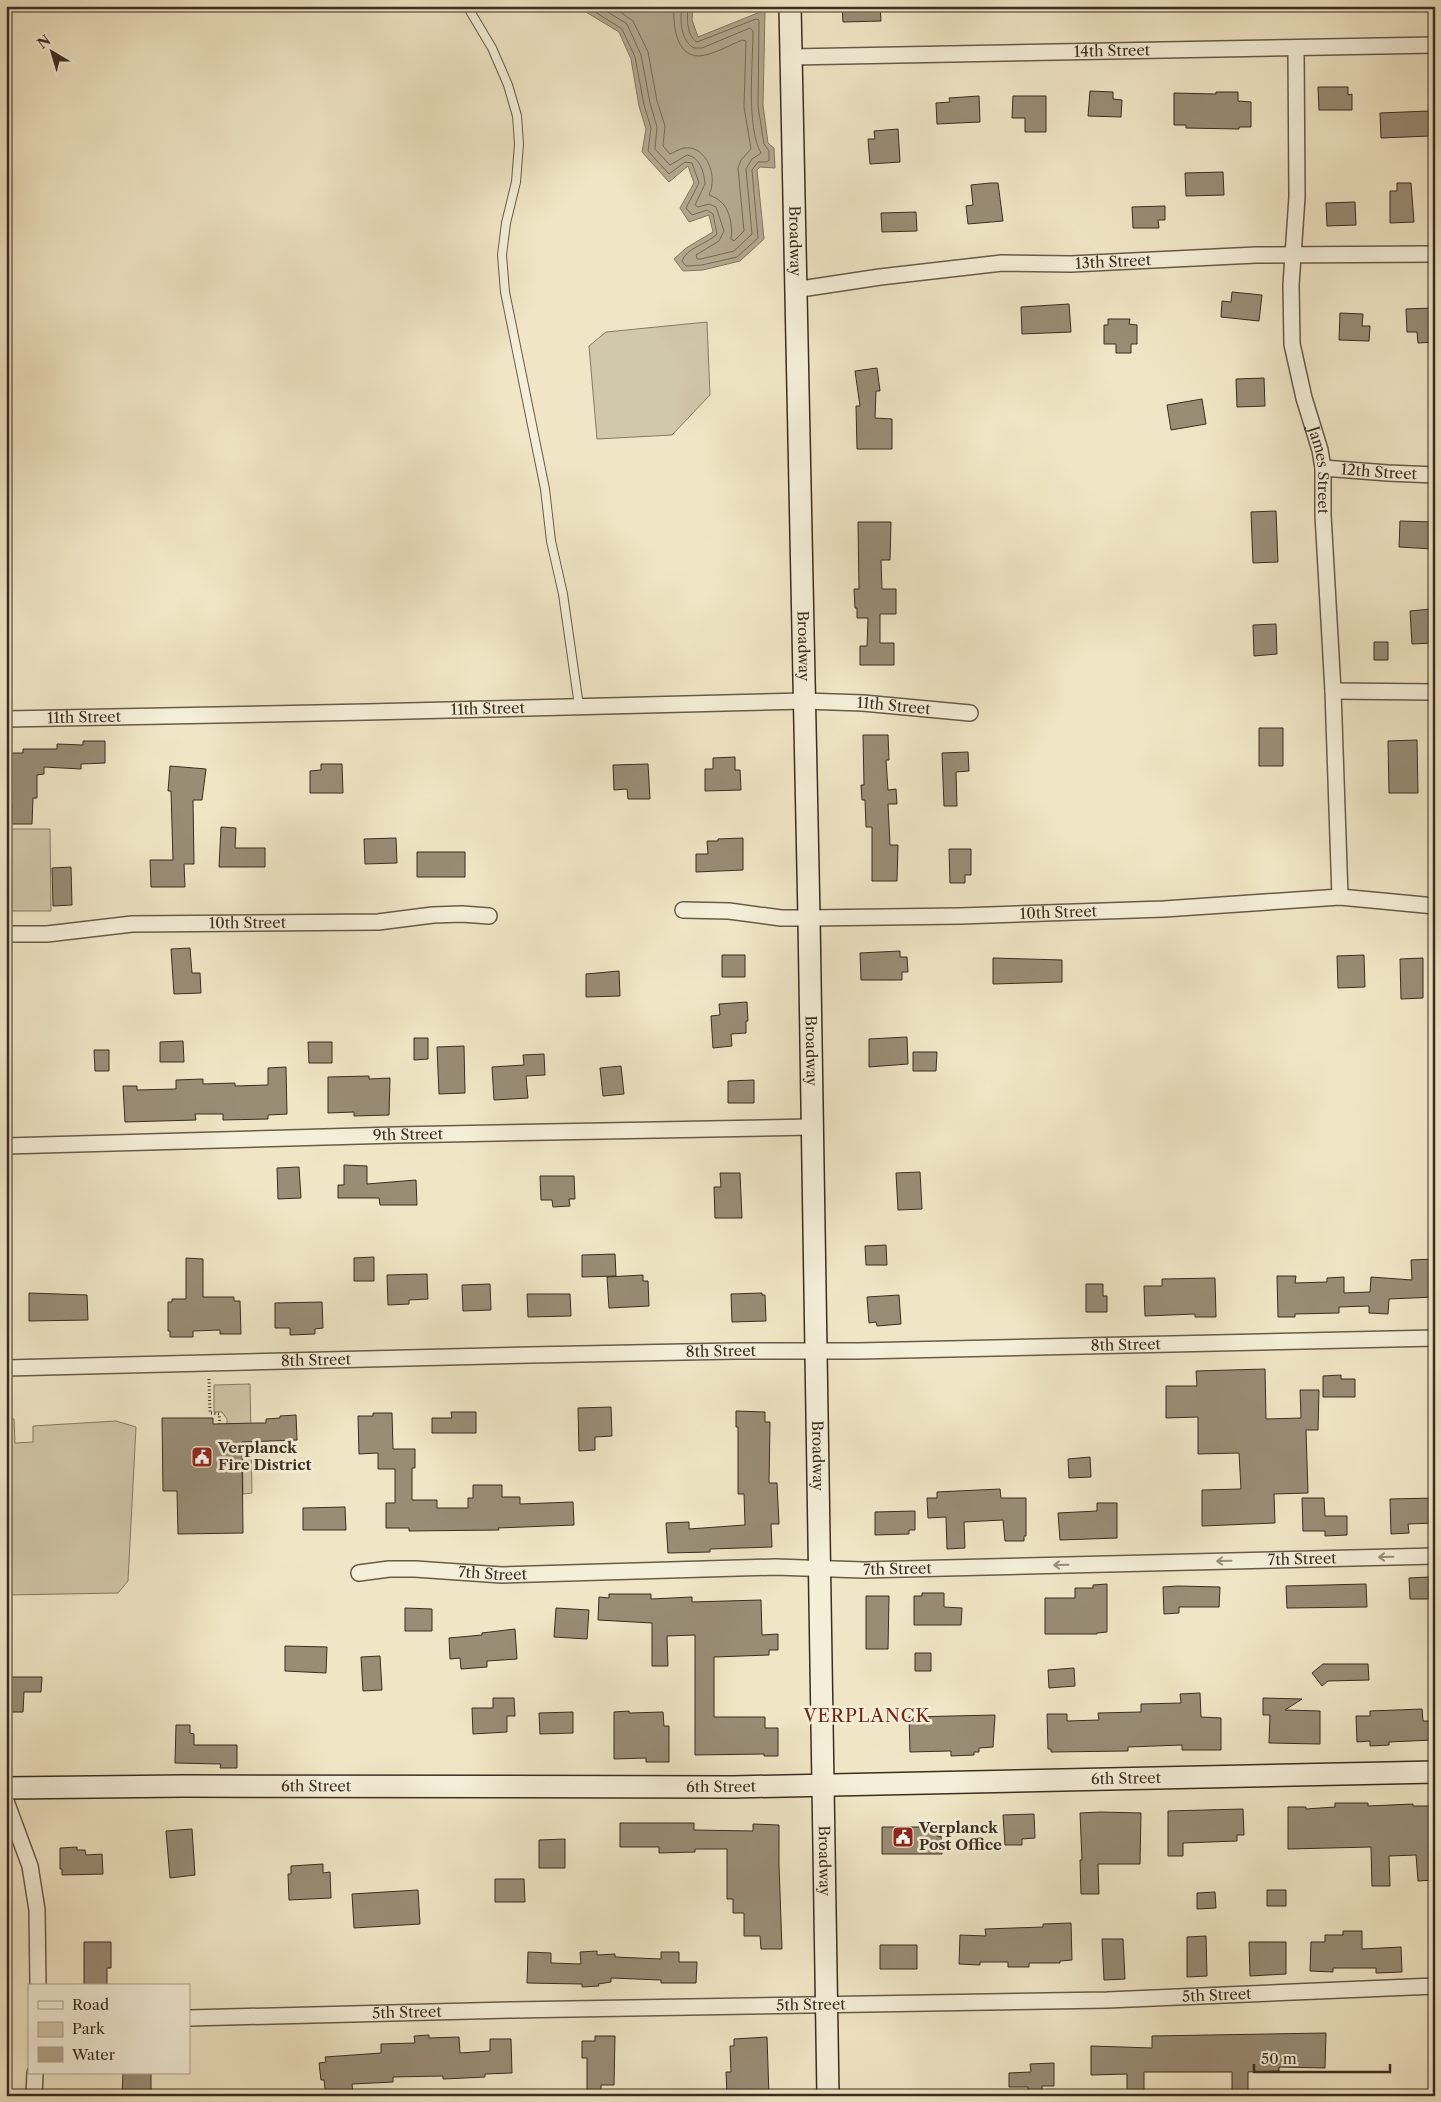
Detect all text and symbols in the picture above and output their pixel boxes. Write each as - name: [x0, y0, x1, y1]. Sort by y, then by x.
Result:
- north arrow: [28, 28, 78, 78]
- text: N: [34, 31, 54, 53]
- street label: 14th Street: [1074, 40, 1151, 61]
- street label: Broadway: [785, 205, 806, 277]
- street label: 13th Street: [1075, 250, 1152, 273]
- street label: James Street: [1304, 422, 1333, 515]
- street label: 12th Street: [1340, 459, 1418, 483]
- street label: Broadway: [794, 610, 814, 682]
- street label: 11th Street: [857, 693, 932, 718]
- street label: 11th Street: [451, 698, 526, 719]
- street label: 11th Street: [47, 707, 122, 727]
- street label: 10th Street: [1020, 901, 1098, 923]
- street label: 10th Street: [209, 913, 287, 932]
- street label: Broadway: [802, 1015, 822, 1087]
- street label: 9th Street: [373, 1124, 444, 1145]
- street label: 8th Street: [1090, 1334, 1162, 1355]
- street label: 8th Street: [686, 1341, 757, 1361]
- street label: 8th Street: [281, 1349, 352, 1370]
- street label: Broadway: [808, 1420, 828, 1492]
- place label: Verplanck Fire District: [217, 1438, 312, 1474]
- public building icon: Verplanck Fire District: [190, 1445, 214, 1469]
- street label: 7th Street: [1268, 1548, 1337, 1569]
- one-way arrow: [1378, 1552, 1394, 1562]
- one-way arrow: [1216, 1556, 1232, 1566]
- street label: 7th Street: [863, 1558, 933, 1579]
- one-way arrow: [1053, 1560, 1070, 1570]
- street label: 7th Street: [458, 1562, 528, 1584]
- district label: VERPLANCK: [802, 1705, 931, 1727]
- street label: 6th Street: [1091, 1768, 1162, 1788]
- street label: 6th Street: [281, 1776, 352, 1795]
- street label: 6th Street: [686, 1776, 757, 1796]
- place label: Verplanck Post Office: [918, 1818, 1002, 1854]
- street label: Broadway: [815, 1825, 835, 1897]
- public building icon: Verplanck Post Office: [891, 1825, 915, 1849]
- legend: [28, 1984, 190, 2074]
- street label: 5th Street: [1182, 1984, 1252, 2006]
- street label: 5th Street: [776, 1994, 846, 2015]
- text: Road: [72, 1995, 109, 2014]
- street label: 5th Street: [372, 2002, 443, 2022]
- text: Park: [72, 2019, 106, 2038]
- scale bar: [1254, 2042, 1390, 2074]
- text: Water: [71, 2045, 116, 2064]
- text: 50 m: [1261, 2049, 1297, 2068]

